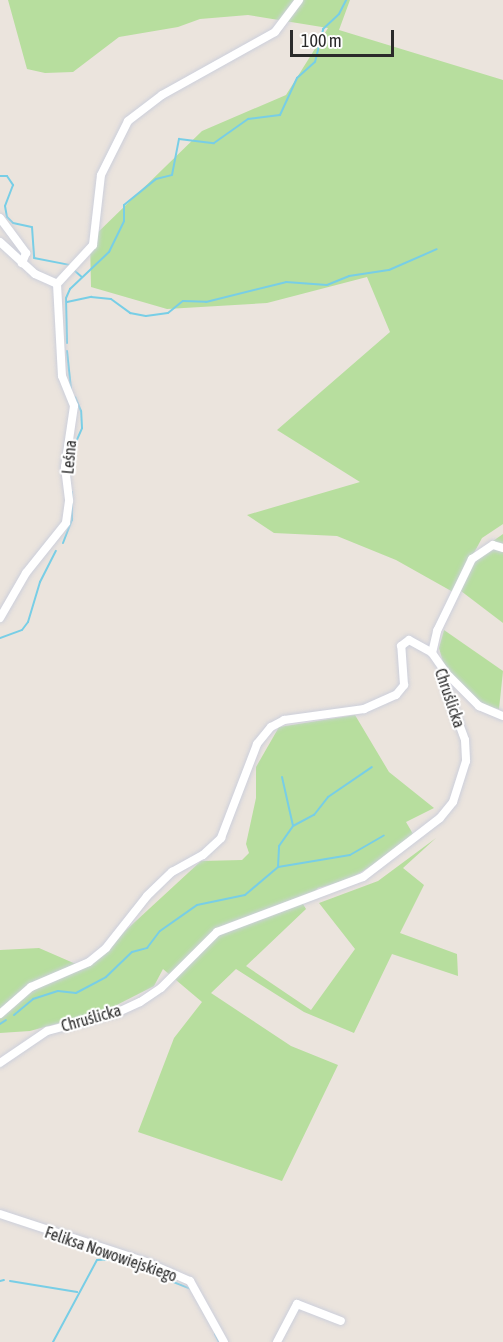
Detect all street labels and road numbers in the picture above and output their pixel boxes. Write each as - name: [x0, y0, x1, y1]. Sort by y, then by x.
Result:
- street label: Leśna: [58, 439, 80, 475]
- street label: Chruślicka: [431, 666, 469, 730]
- street label: Chruślicka: [59, 1000, 123, 1036]
- street label: Feliksa Nowowiejskiego: [42, 1222, 180, 1286]

